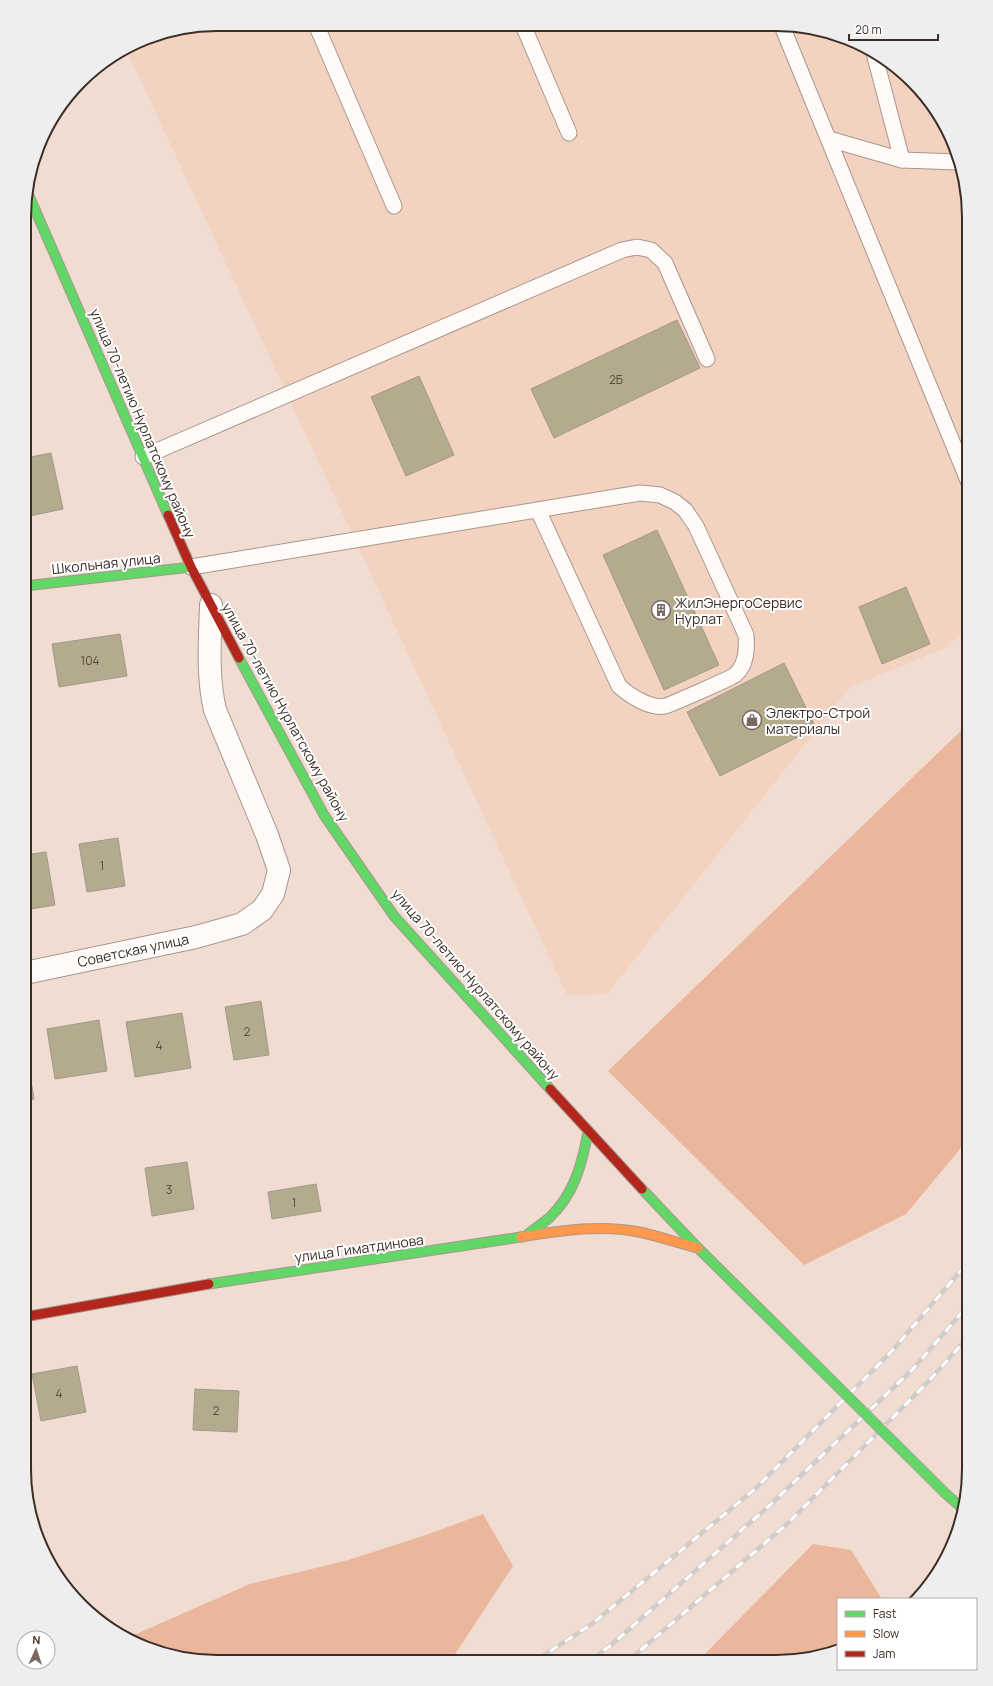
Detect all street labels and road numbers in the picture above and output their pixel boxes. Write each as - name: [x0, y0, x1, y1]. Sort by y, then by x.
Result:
- street label: улица 70-летию Нурлатскому району: [86, 305, 200, 541]
- street label: Школьная улица: [51, 548, 161, 578]
- street label: улица 70-летию Нурлатскому району: [218, 599, 355, 825]
- street label: улица 70-летию Нурлатскому району: [388, 884, 565, 1084]
- street label: Советская улица: [76, 929, 190, 971]
- street label: улица Гиматдинова: [293, 1230, 425, 1266]

